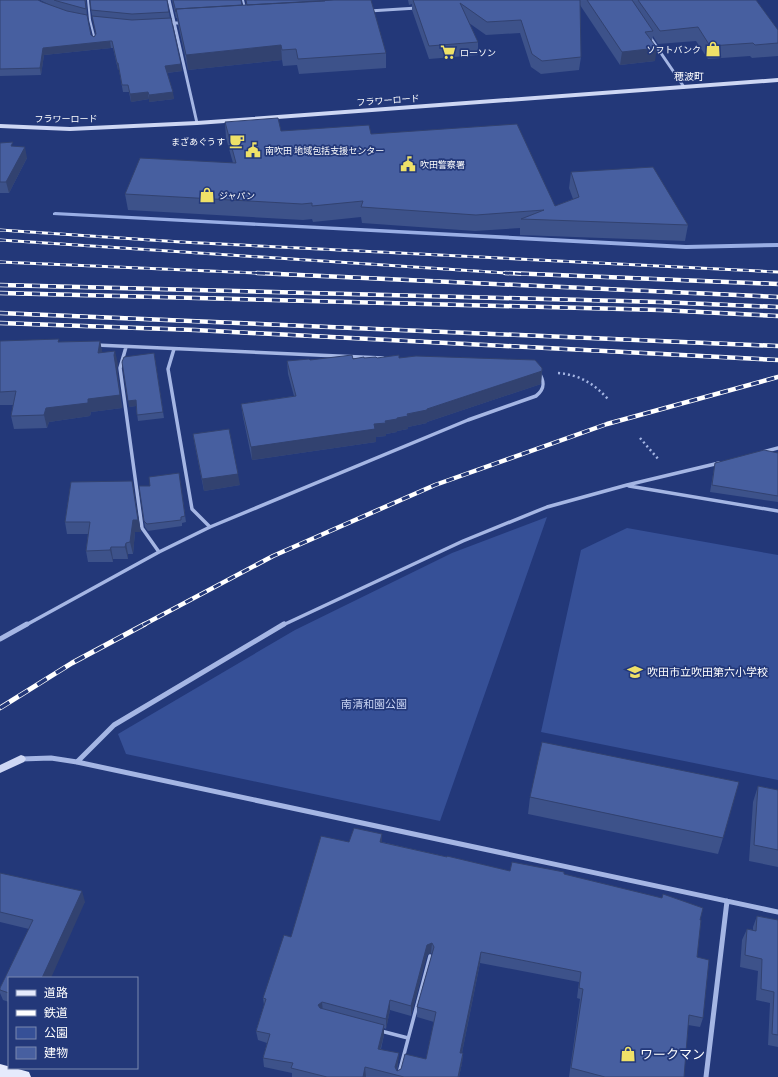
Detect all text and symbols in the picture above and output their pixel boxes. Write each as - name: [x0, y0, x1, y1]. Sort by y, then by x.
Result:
- shop icon: ソフトバンク: [704, 40, 722, 58]
- supermarket icon: ローソン: [439, 43, 457, 61]
- place label: ソフトバンク: [647, 44, 701, 55]
- place label: ローソン: [460, 47, 496, 58]
- district label: 穂波町: [674, 70, 704, 82]
- street label: フラワーロード: [356, 92, 420, 108]
- street label: フラワーロード: [34, 113, 98, 124]
- cafe icon: まざあぐうす: [228, 132, 246, 150]
- place label: まざあぐうす: [171, 136, 225, 147]
- public building icon: 南吹田 地域包括支援センター: [244, 141, 262, 159]
- place label: 南吹田 地域包括支援センター: [265, 145, 384, 156]
- public building icon: 吹田警察署: [399, 155, 417, 173]
- place label: 吹田警察署: [420, 159, 465, 170]
- shop icon: ジャパン: [198, 186, 216, 204]
- place label: ジャパン: [219, 190, 255, 201]
- school or university icon: 吹田市立吹田第六小学校: [626, 663, 644, 681]
- place label: 吹田市立吹田第六小学校: [647, 666, 768, 678]
- park label: 南清和園公園: [341, 698, 407, 710]
- legend: [8, 977, 138, 1069]
- text: 道路: [44, 986, 68, 1000]
- text: 鉄道: [44, 1006, 68, 1020]
- text: 公園: [44, 1026, 68, 1040]
- shop icon: ワークマン: [619, 1045, 637, 1063]
- text: 建物: [44, 1046, 68, 1060]
- place label: ワークマン: [640, 1047, 705, 1062]

